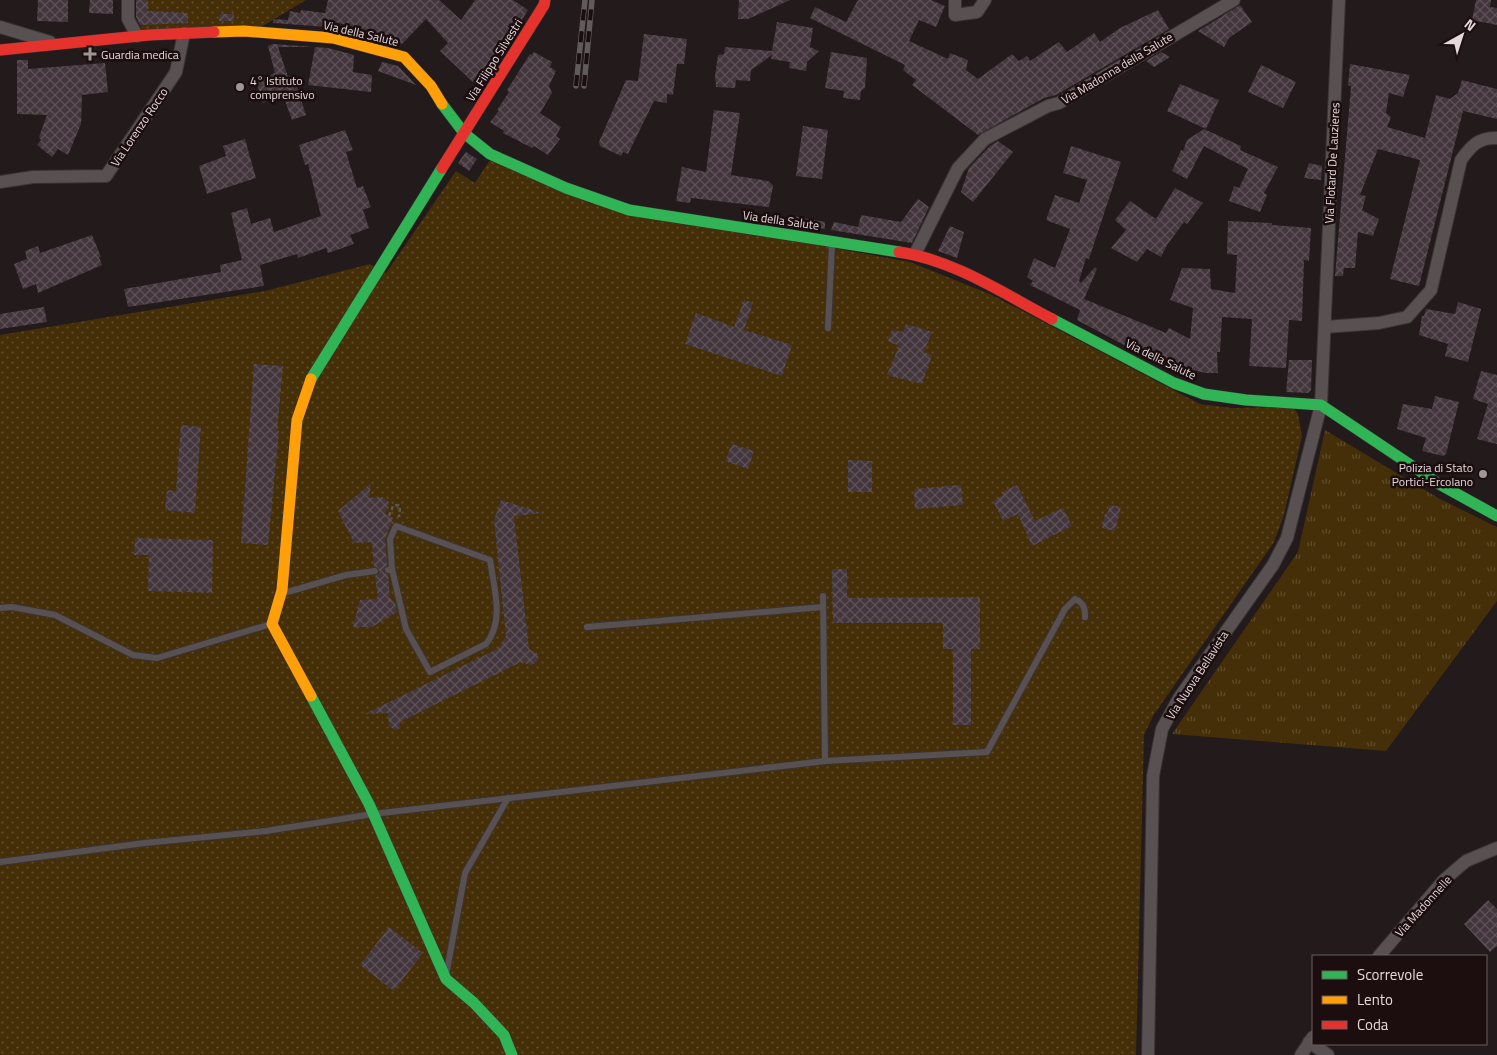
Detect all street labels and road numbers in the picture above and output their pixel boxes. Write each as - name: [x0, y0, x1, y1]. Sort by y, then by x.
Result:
- street label: Via della Salute: [321, 15, 401, 51]
- street label: Via Filippo Silvestri: [461, 15, 527, 105]
- street label: Via Madonna della Salute: [1058, 27, 1176, 109]
- street label: Via Lorenzo Rocco: [106, 84, 172, 170]
- street label: Via Flotard De Lauzieres: [1319, 102, 1345, 224]
- street label: Via della Salute: [742, 205, 820, 235]
- street label: Via della Salute: [1122, 334, 1200, 384]
- street label: Via Nuova Bellavista: [1161, 627, 1233, 723]
- street label: Via Madonnelle: [1390, 871, 1456, 941]

